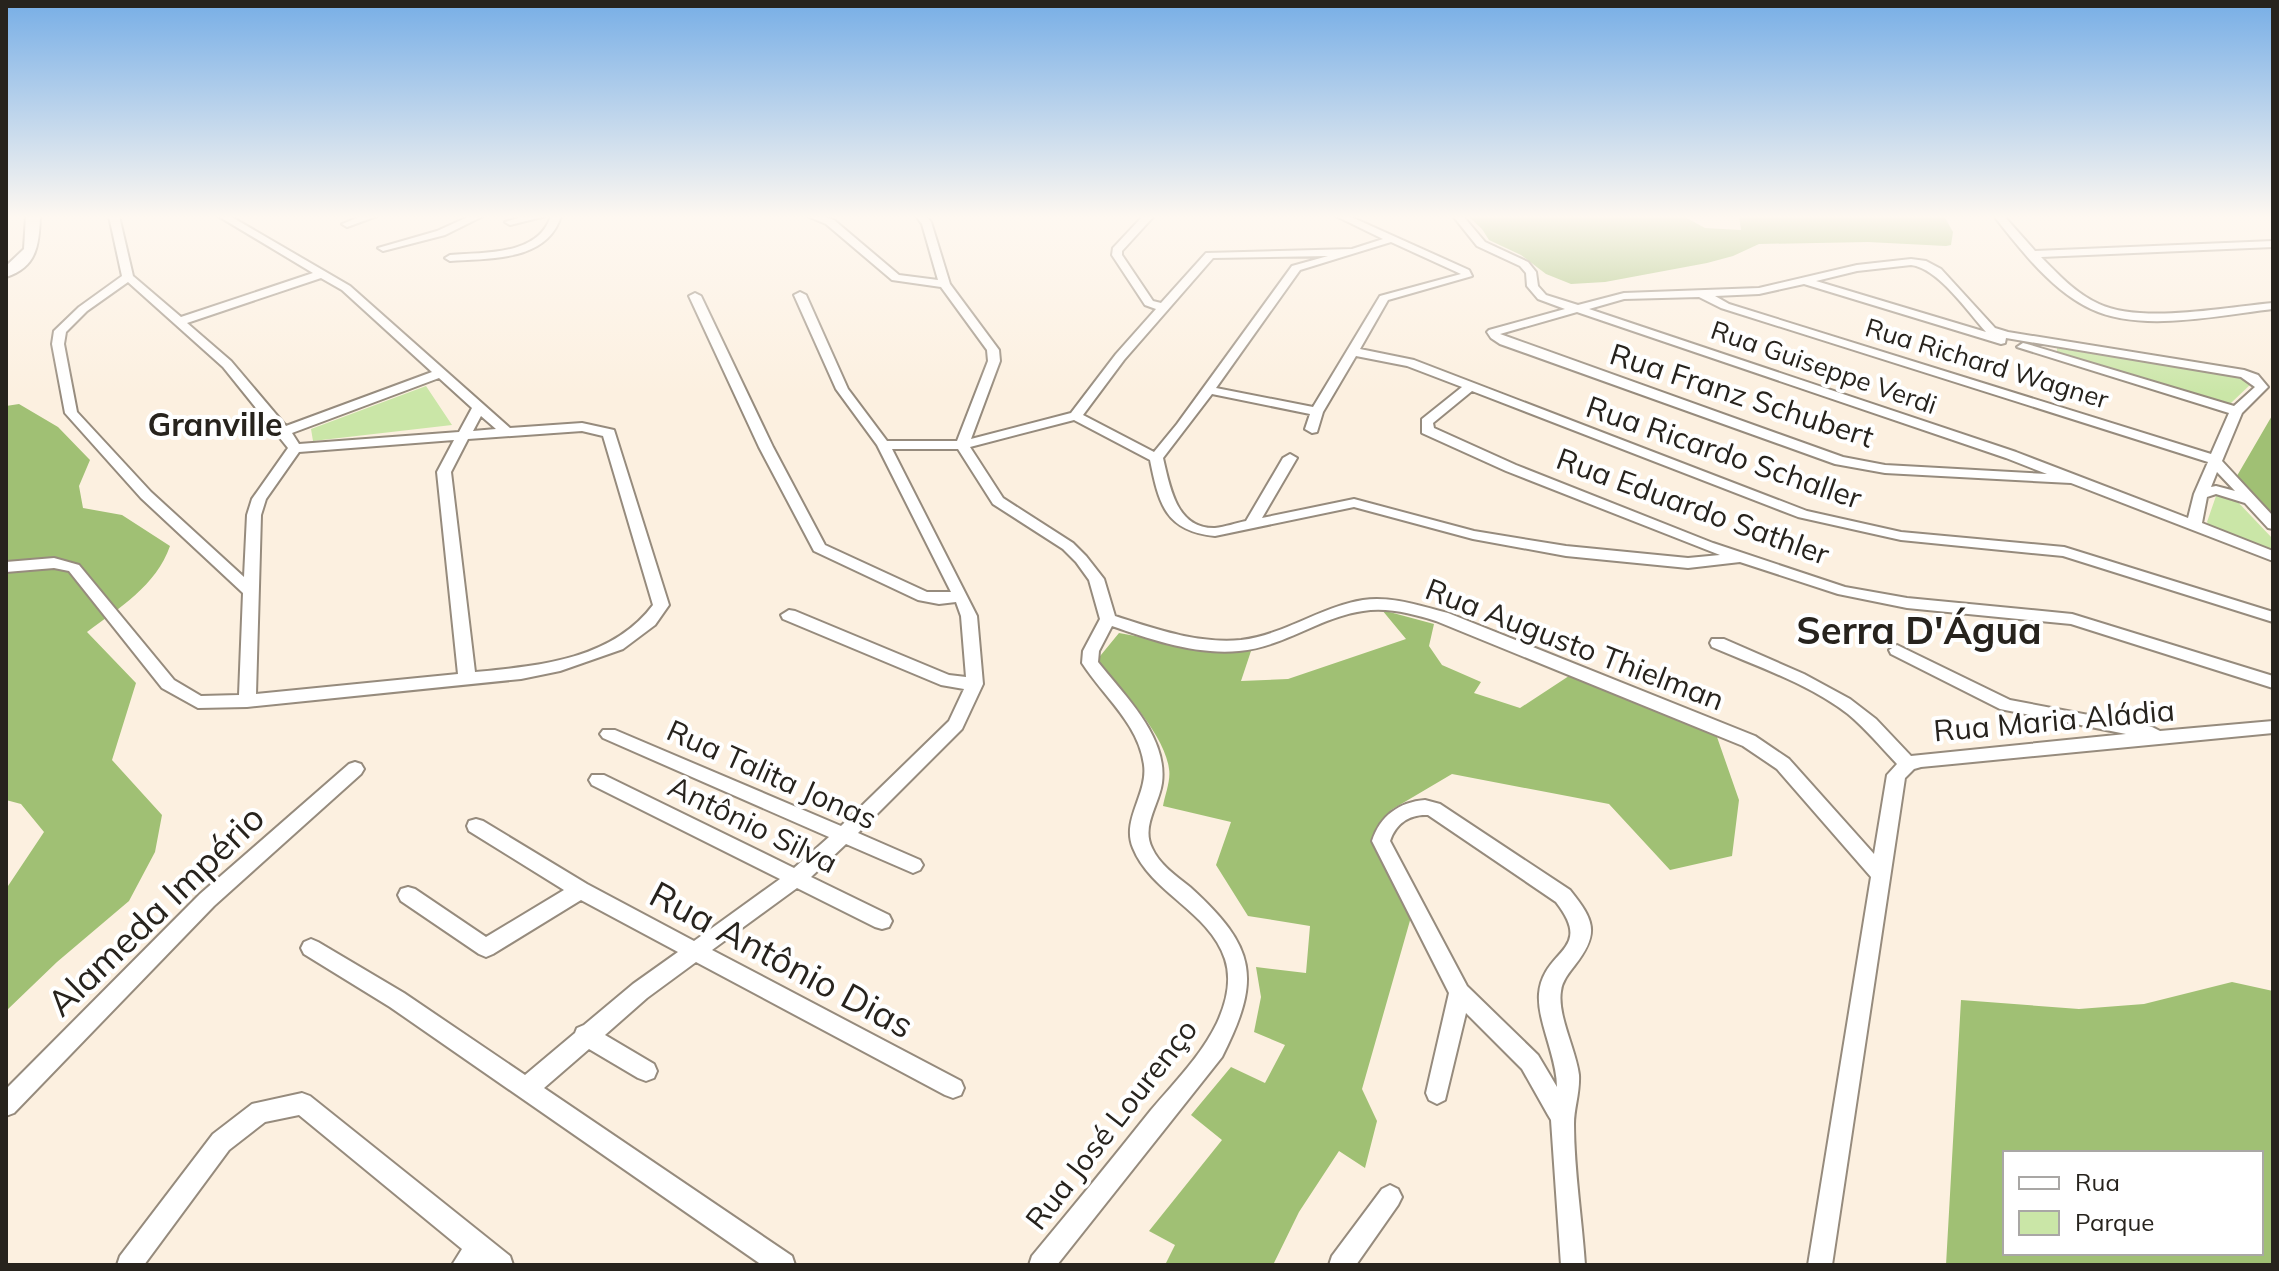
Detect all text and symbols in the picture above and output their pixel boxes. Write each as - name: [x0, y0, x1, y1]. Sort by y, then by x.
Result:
- street label: Rua Richard Wagner: [1861, 310, 2113, 416]
- street label: Rua Guiseppe Verdi: [1707, 313, 1941, 421]
- street label: Rua Franz Schubert: [1605, 334, 1879, 456]
- street label: Rua Ricardo Schaller: [1581, 387, 1867, 517]
- district label: Granville: [147, 404, 283, 444]
- street label: Rua Eduardo Sathler: [1551, 439, 1835, 573]
- street label: Rua Augusto Thielman: [1420, 569, 1730, 719]
- district label: Serra D'Água: [1796, 606, 2042, 654]
- street label: Rua Maria Aládia: [1932, 691, 2176, 749]
- street label: Rua Talita Jonas: [661, 711, 883, 837]
- street label: Antônio Silva: [662, 767, 844, 881]
- street label: Alameda Império: [37, 795, 273, 1025]
- street label: Rua Antônio Dias: [643, 871, 921, 1047]
- street label: Rua José Lourenço: [1017, 1011, 1205, 1237]
- legend: [2003, 1151, 2263, 1255]
- text: Rua: [2075, 1167, 2120, 1197]
- text: Parque: [2075, 1207, 2154, 1237]

